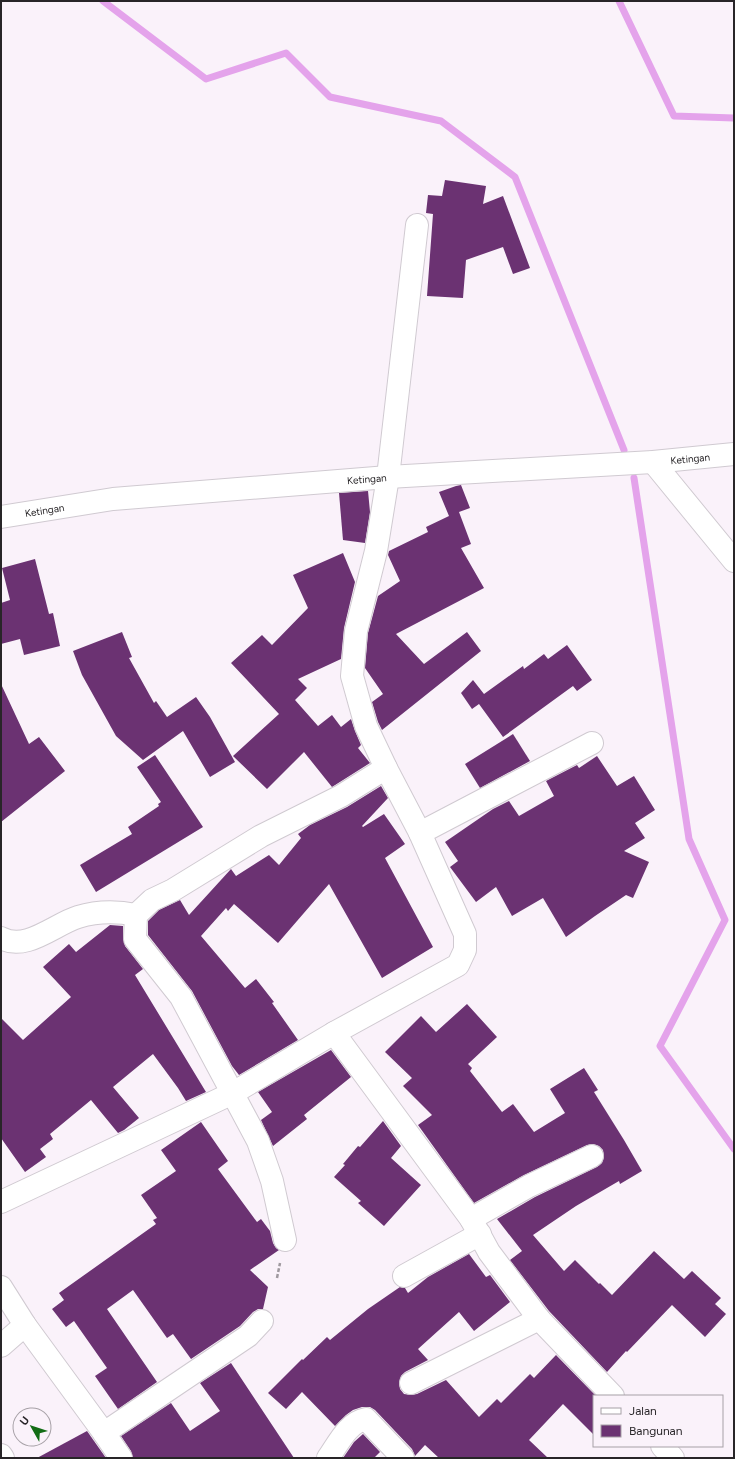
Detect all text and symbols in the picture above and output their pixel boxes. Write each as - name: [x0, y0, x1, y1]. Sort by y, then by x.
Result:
- street label: Ketingan: [670, 450, 711, 467]
- street label: Ketingan: [346, 471, 388, 487]
- street label: Ketingan: [24, 501, 66, 520]
- legend: [593, 1395, 723, 1447]
- text: Jalan: [629, 1404, 657, 1418]
- north arrow: [12, 1407, 52, 1447]
- text: U: [17, 1414, 32, 1428]
- text: Bangunan: [629, 1424, 683, 1438]

